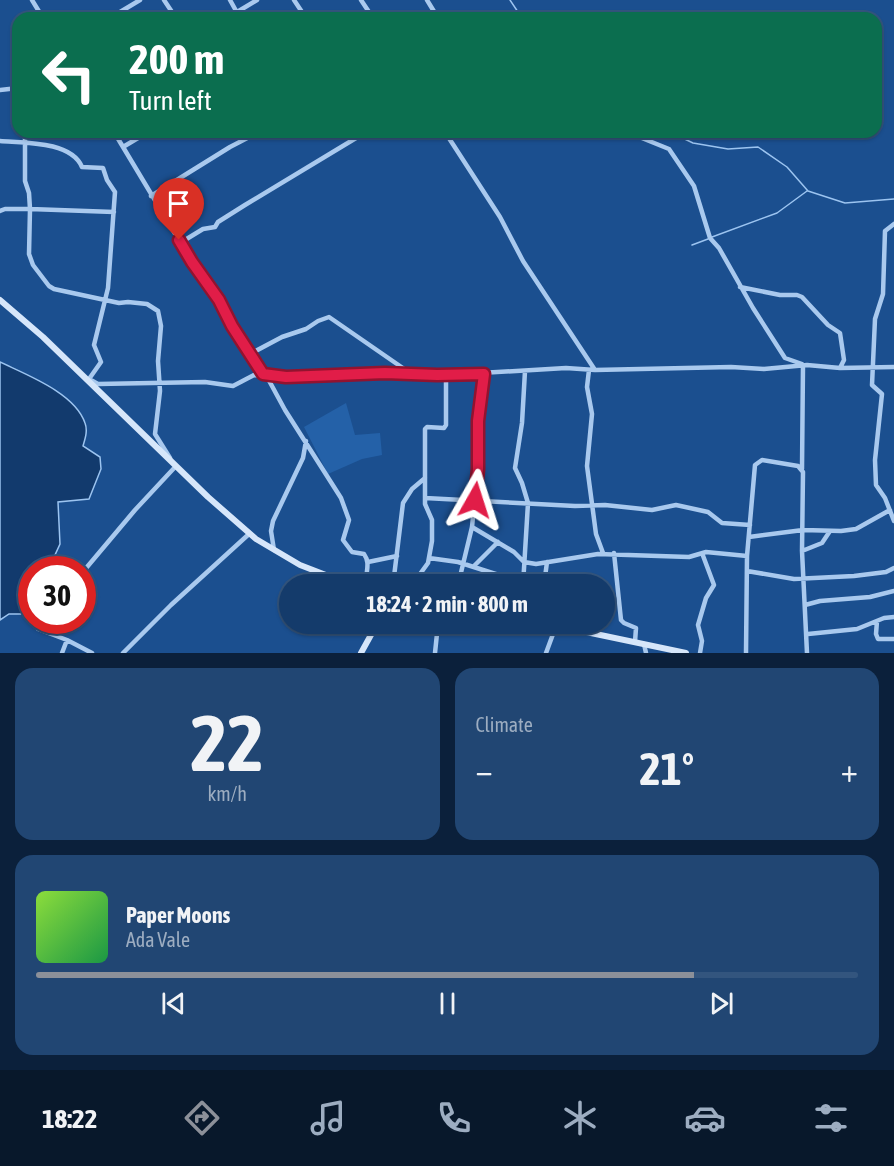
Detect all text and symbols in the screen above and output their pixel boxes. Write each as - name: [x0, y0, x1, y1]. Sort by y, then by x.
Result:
- text: 200 m: [129, 35, 224, 83]
- icon: left: [30, 36, 108, 114]
- text: Turn left: [129, 85, 212, 116]
- pin: [153, 178, 204, 240]
- icon: arrive: [162, 187, 195, 220]
- position arrow: [443, 468, 507, 532]
- speed limit sign: 30: [18, 556, 96, 634]
- text: 18:24 · 2 min · 800 m: [366, 591, 528, 617]
- text: 22: [191, 698, 264, 788]
- text: Climate: [476, 713, 533, 736]
- text: 21°: [639, 743, 694, 795]
- text: −: [476, 751, 493, 789]
- text: +: [841, 751, 858, 789]
- text: km/h: [207, 782, 247, 805]
- text: Paper Moons: [126, 902, 230, 928]
- text: Ada Vale: [126, 928, 190, 951]
- icon: previous: [157, 987, 190, 1020]
- icon: pause: [431, 987, 464, 1020]
- icon: next: [705, 987, 738, 1020]
- icon: directions: [181, 1097, 223, 1139]
- icon: music: [307, 1097, 349, 1139]
- icon: phone: [433, 1097, 475, 1139]
- icon: climate: [559, 1097, 601, 1139]
- icon: car: [684, 1097, 726, 1139]
- icon: filters: [810, 1097, 852, 1139]
- text: 18:22: [42, 1103, 97, 1134]

